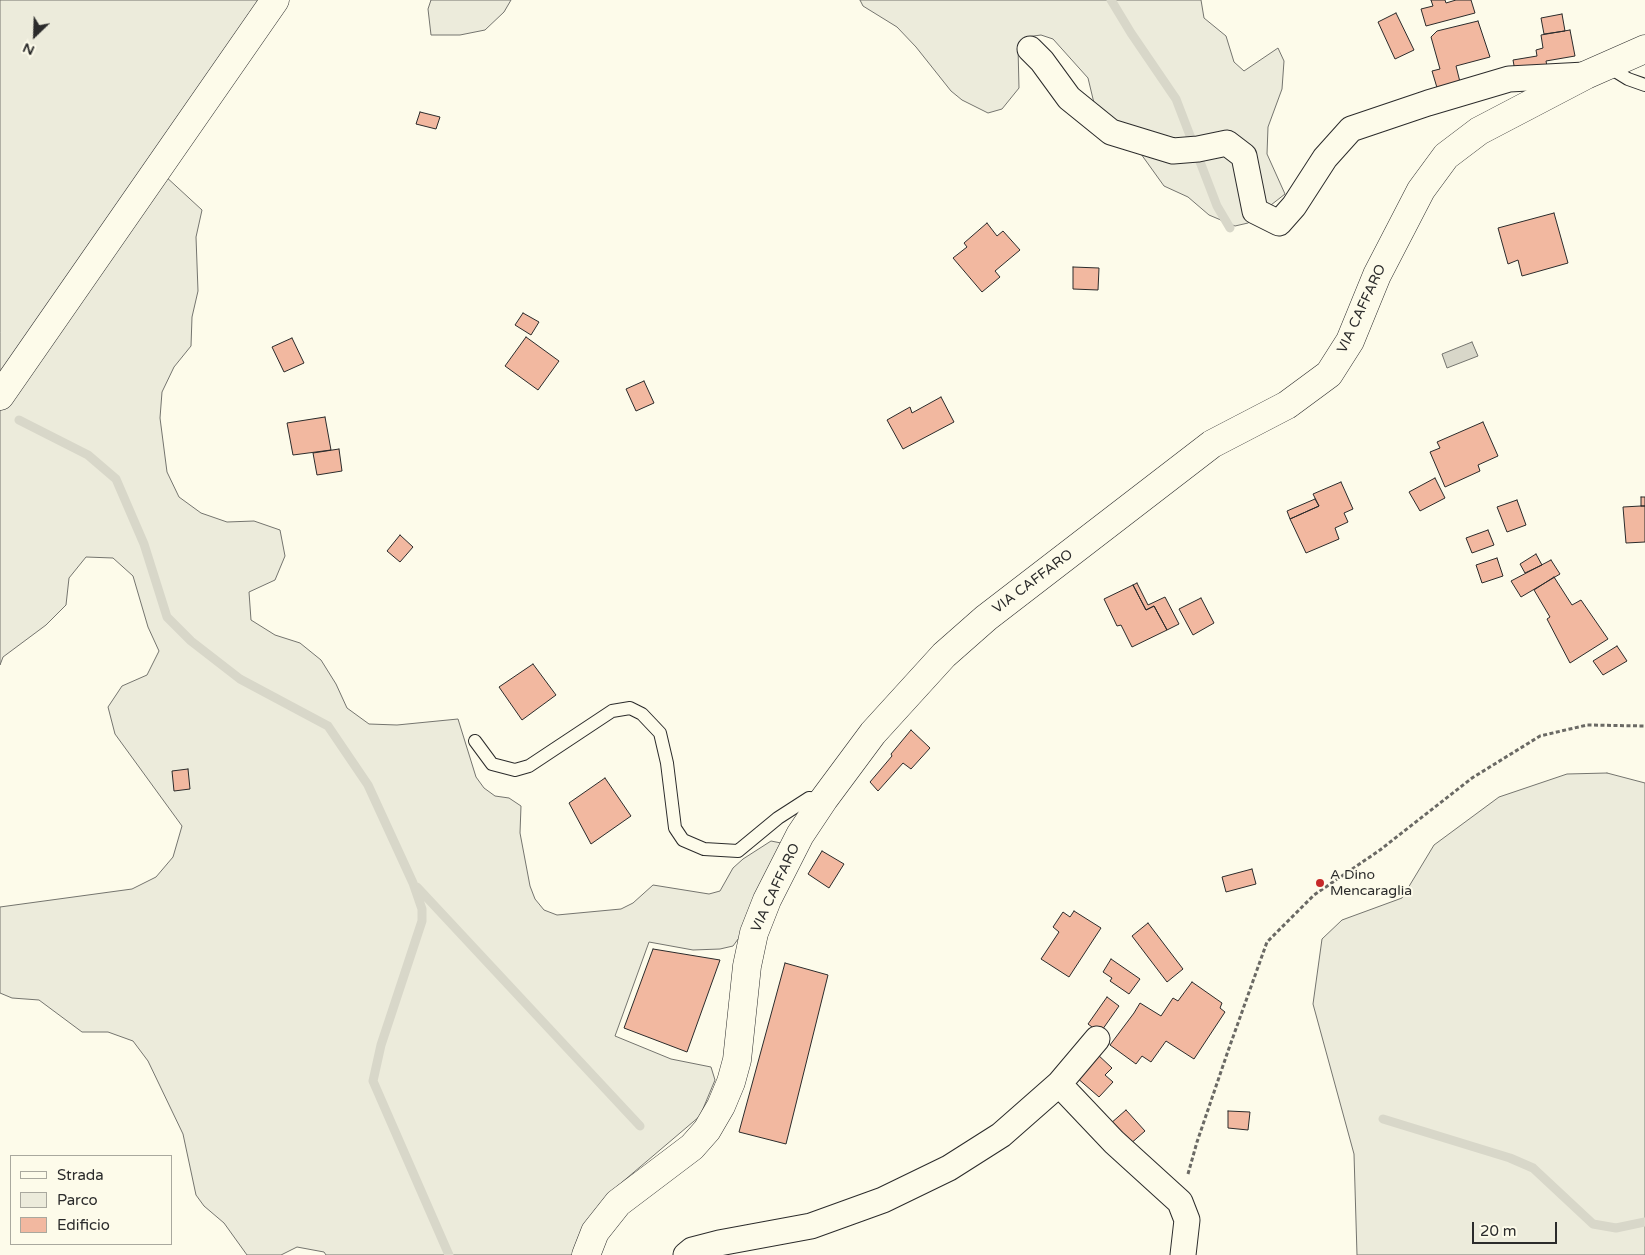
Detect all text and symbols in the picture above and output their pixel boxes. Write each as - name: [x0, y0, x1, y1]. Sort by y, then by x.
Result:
- north arrow: [10, 10, 60, 60]
- text: N: [20, 39, 37, 59]
- street label: VIA CAFFARO: [1334, 262, 1390, 356]
- street label: VIA CAFFARO: [990, 546, 1076, 618]
- street label: VIA CAFFARO: [748, 841, 804, 935]
- place label: A Dino Mencaraglia: [1330, 867, 1412, 900]
- marker: A Dino Mencaraglia: [1314, 877, 1326, 889]
- legend: [10, 1155, 172, 1245]
- text: Strada: [57, 1166, 104, 1184]
- text: Parco: [57, 1191, 98, 1209]
- scale bar: [1475, 1212, 1560, 1244]
- text: Edificio: [57, 1216, 110, 1234]
- text: 20 m: [1480, 1222, 1517, 1240]

